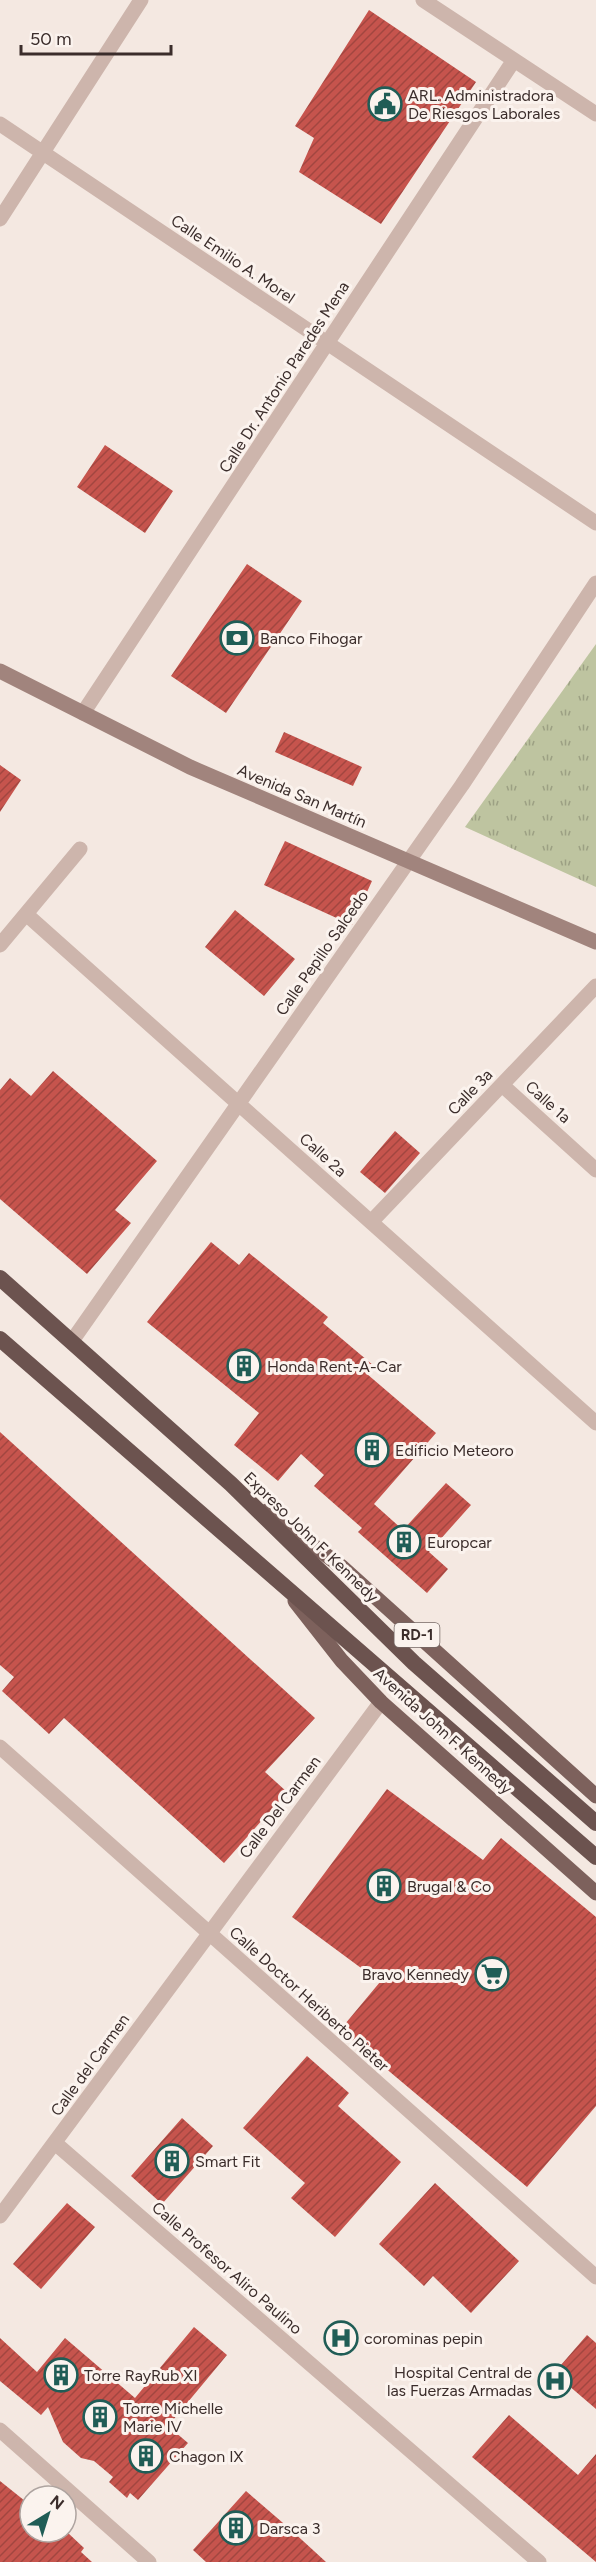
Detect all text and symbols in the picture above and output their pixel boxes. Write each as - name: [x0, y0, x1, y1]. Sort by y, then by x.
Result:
- scale bar: [21, 18, 171, 56]
- text: 50 m: [30, 28, 72, 50]
- public building icon: ARL. Administradora De Riesgos Laborales: [367, 86, 403, 122]
- place label: ARL. Administradora De Riesgos Laborales: [408, 86, 560, 123]
- street label: Calle Emilio A. Morel: [167, 211, 299, 307]
- street label: Calle Dr. Antonio Paredes Mena: [215, 278, 353, 476]
- bank icon: Banco Fihogar: [219, 620, 255, 656]
- place label: Banco Fihogar: [260, 629, 363, 648]
- street label: Avenida San Martín: [235, 760, 369, 832]
- street label: Calle Pepillo Salcedo: [272, 887, 372, 1019]
- street label: Calle 3a: [444, 1065, 496, 1119]
- street label: Calle 1a: [522, 1077, 574, 1127]
- street label: Calle 2a: [296, 1129, 350, 1181]
- building icon: Honda Rent-A-Car: [226, 1348, 262, 1384]
- place label: Honda Rent-A-Car: [267, 1357, 402, 1376]
- building icon: Edificio Meteoro: [354, 1432, 390, 1468]
- place label: Edificio Meteoro: [395, 1441, 514, 1460]
- street label: Expreso John F. Kennedy: [240, 1468, 383, 1607]
- building icon: Europcar: [386, 1524, 422, 1560]
- place label: Europcar: [427, 1533, 492, 1552]
- road number: RD-1: [394, 1623, 440, 1647]
- street label: Avenida John F. Kennedy: [370, 1664, 517, 1799]
- street label: Calle Del Carmen: [235, 1752, 325, 1862]
- building icon: Brugal & Co: [366, 1868, 402, 1904]
- place label: Brugal & Co: [407, 1877, 491, 1896]
- street label: Calle Doctor Heriberto Pieter: [226, 1923, 393, 2076]
- supermarket icon: Bravo Kennedy: [474, 1956, 510, 1992]
- place label: Bravo Kennedy: [362, 1965, 470, 1984]
- street label: Calle del Carmen: [47, 2010, 133, 2120]
- building icon: Smart Fit: [154, 2143, 190, 2179]
- place label: Smart Fit: [195, 2152, 260, 2171]
- street label: Calle Profesor Aliro Paulino: [148, 2198, 306, 2338]
- hospital icon: corominas pepin: [323, 2320, 359, 2356]
- place label: corominas pepin: [364, 2329, 483, 2348]
- building icon: Torre RayRub XI: [43, 2357, 79, 2393]
- place label: Hospital Central de las Fuerzas Armadas: [387, 2363, 532, 2400]
- hospital icon: Hospital Central de las Fuerzas Armadas: [537, 2363, 573, 2399]
- place label: Torre RayRub XI: [84, 2366, 198, 2385]
- building icon: Torre Michelle Marie IV: [82, 2399, 118, 2435]
- place label: Torre Michelle Marie IV: [123, 2399, 223, 2436]
- building icon: Chagon IX: [128, 2438, 164, 2474]
- place label: Chagon IX: [169, 2447, 244, 2466]
- north arrow: [18, 2484, 78, 2544]
- text: N: [46, 2491, 68, 2514]
- building icon: Darsca 3: [218, 2510, 254, 2546]
- place label: Darsca 3: [259, 2519, 321, 2538]

